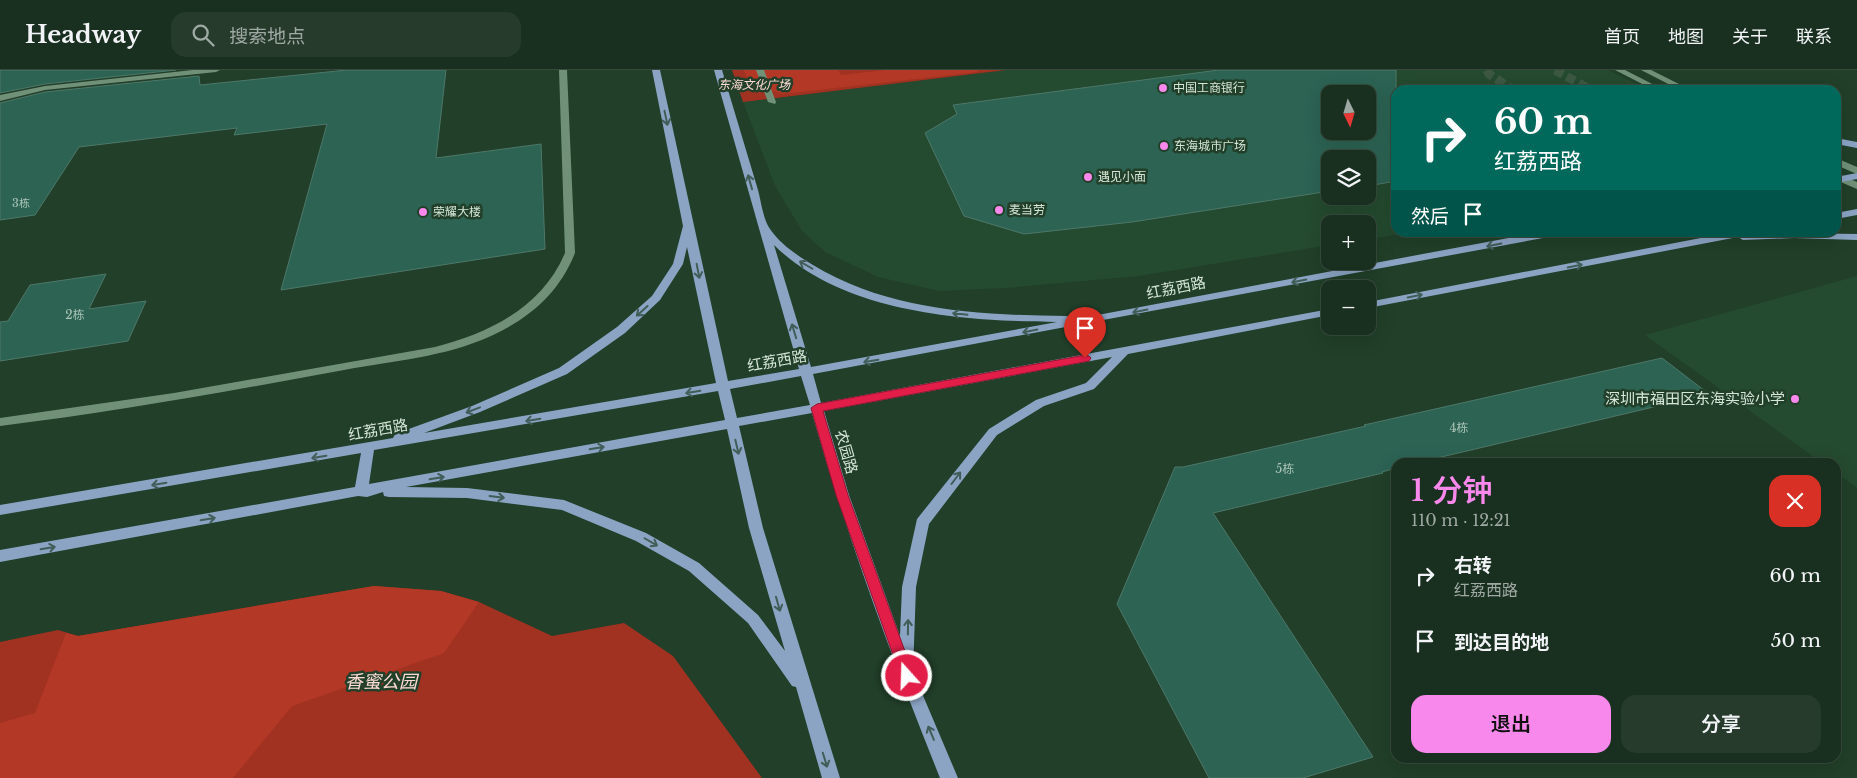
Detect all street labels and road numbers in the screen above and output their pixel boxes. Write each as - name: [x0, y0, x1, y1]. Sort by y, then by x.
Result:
- street label: 红荔西路: [1145, 272, 1207, 303]
- street label: 红荔西路: [746, 346, 808, 375]
- street label: 红荔西路: [347, 415, 409, 444]
- street label: 农园路: [831, 428, 862, 476]

